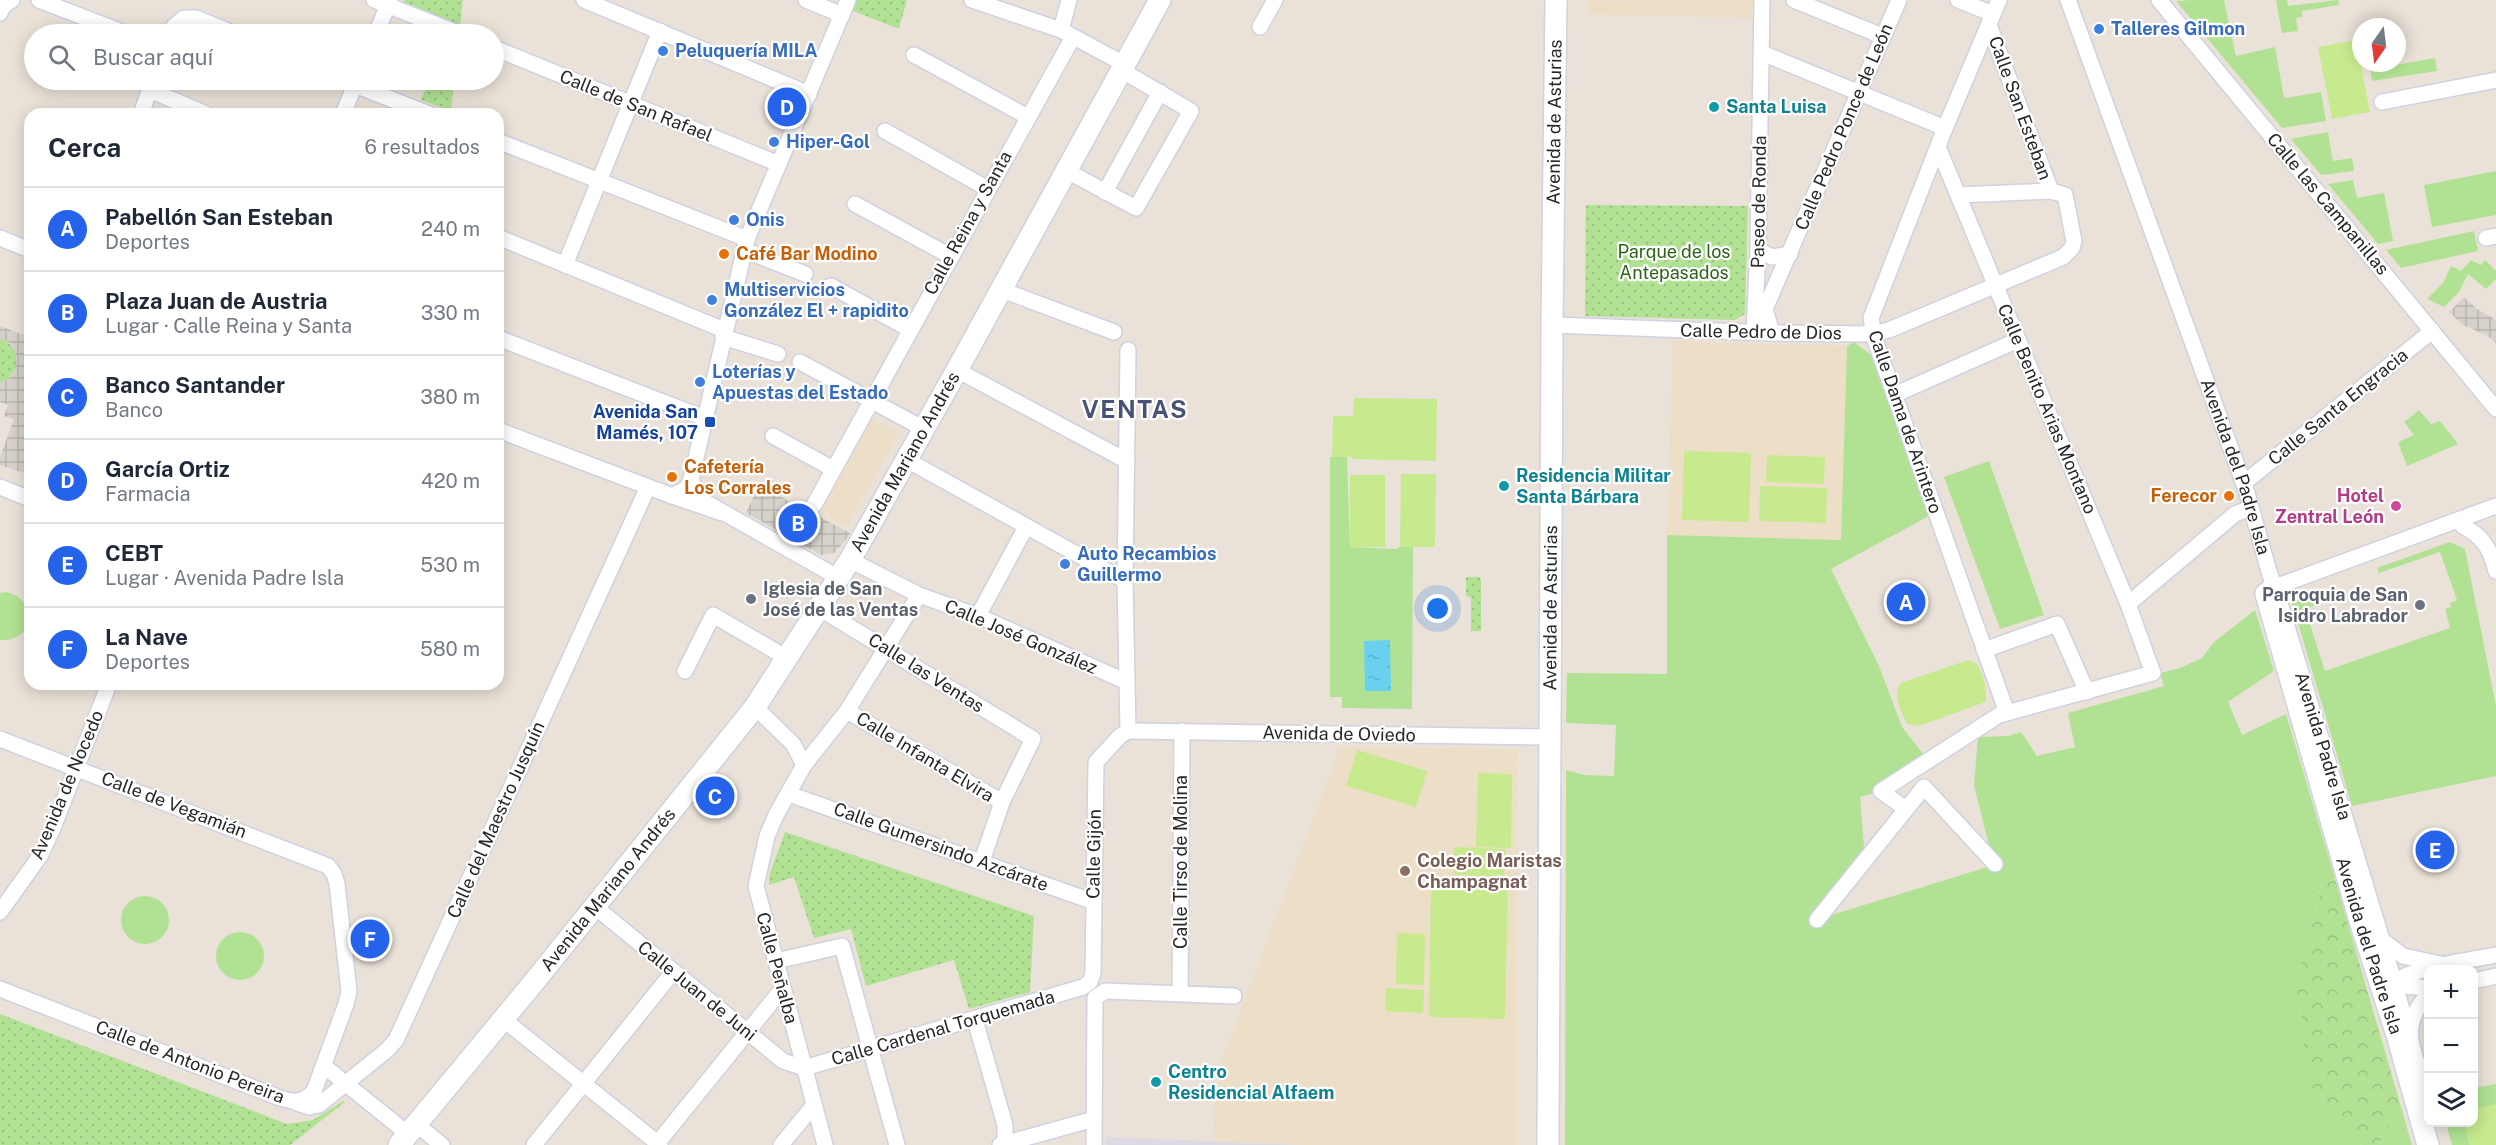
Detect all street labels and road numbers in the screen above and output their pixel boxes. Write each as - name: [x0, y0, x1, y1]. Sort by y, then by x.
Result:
- street label: Calle Pedro Ponce de León: [1790, 20, 1897, 233]
- street label: Calle San Esteban: [1985, 33, 2056, 183]
- street label: Avenida de Asturias: [1542, 39, 1566, 205]
- street label: Calle de San Rafael: [557, 65, 716, 146]
- street label: Calle las Campanillas: [2263, 129, 2394, 279]
- street label: Paseo de Ronda: [1747, 135, 1770, 269]
- street label: Calle Reina y Santa: [919, 147, 1016, 298]
- street label: Calle Benito Arias Montano: [1994, 301, 2101, 517]
- street label: Calle Pedro de Dios: [1680, 320, 1842, 343]
- street label: Calle Dama de Arintero: [1864, 327, 1947, 516]
- street label: Calle Santa Engracia: [2264, 344, 2412, 469]
- street label: Avenida Mariano Andrés: [846, 368, 964, 555]
- street label: Avenida del Padre Isla: [2196, 376, 2275, 557]
- street label: Avenida de Asturias: [1539, 525, 1561, 691]
- street label: Calle José González: [942, 595, 1101, 678]
- street label: Calle las Ventas: [865, 629, 988, 717]
- street label: Avenida Padre Isla: [2291, 669, 2356, 822]
- street label: Avenida de Nocedo: [26, 707, 107, 863]
- street label: Calle Infanta Elvira: [853, 707, 998, 806]
- street label: Calle del Maestro Jusquín: [443, 718, 549, 921]
- street label: Avenida de Oviedo: [1262, 722, 1416, 745]
- street label: Calle de Vegamián: [98, 767, 250, 842]
- street label: Calle Tirso de Molina: [1170, 775, 1191, 949]
- street label: Calle Gumersindo Azcárate: [831, 798, 1051, 895]
- street label: Avenida Mariano Andrés: [536, 804, 680, 975]
- street label: Calle Gijón: [1082, 809, 1105, 899]
- street label: Avenida del Padre Isla: [2332, 855, 2407, 1037]
- street label: Calle Peñalba: [753, 910, 802, 1026]
- street label: Calle Juan de Juni: [634, 936, 761, 1045]
- street label: Calle Cardenal Torquemada: [829, 986, 1057, 1069]
- street label: Calle de Antonio Pereira: [93, 1016, 288, 1107]

